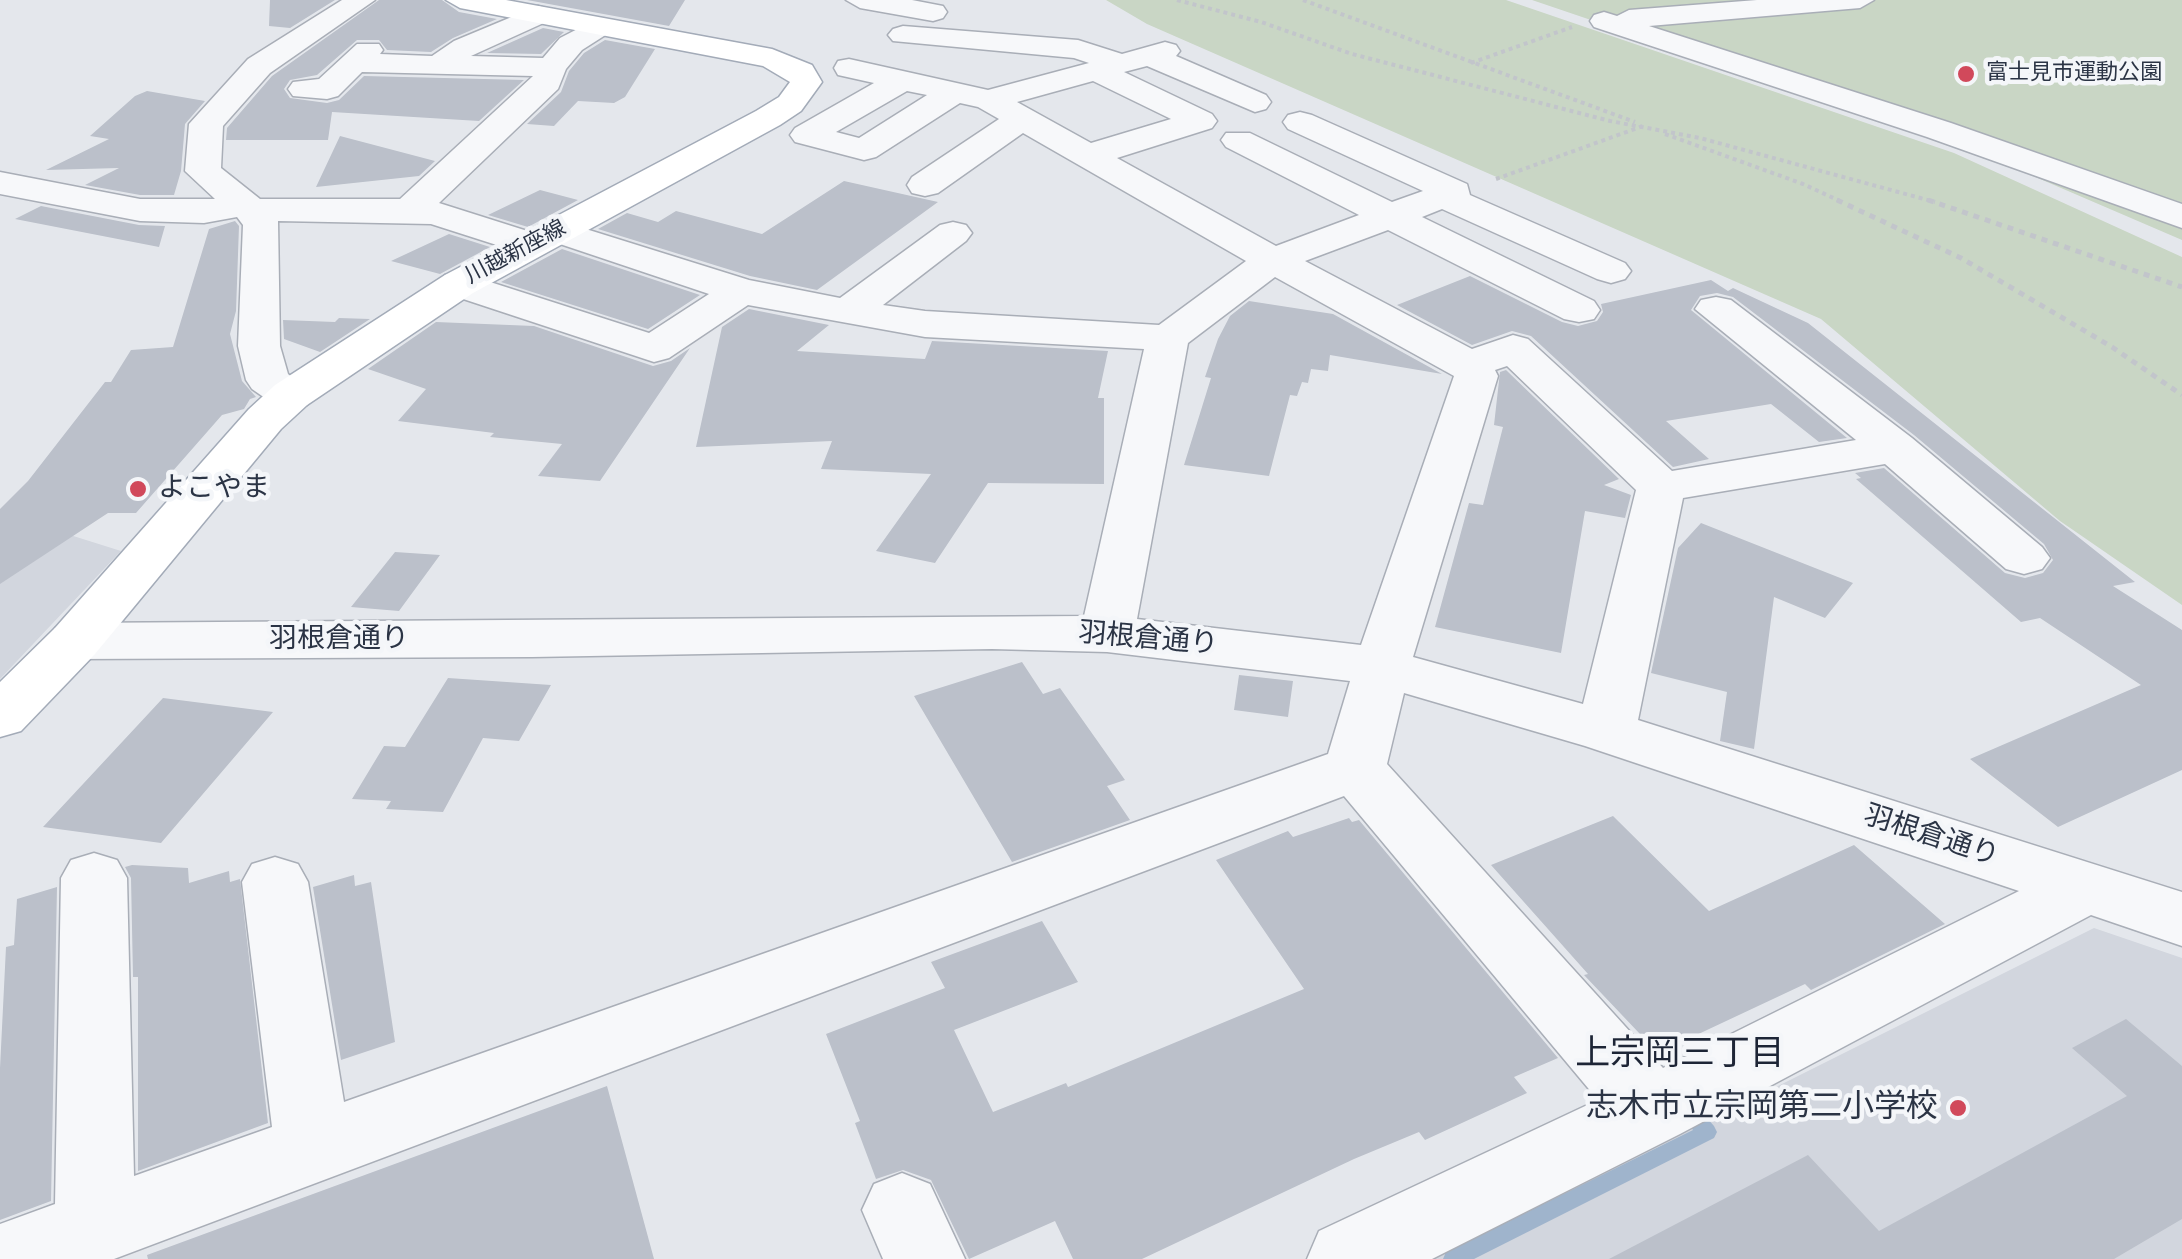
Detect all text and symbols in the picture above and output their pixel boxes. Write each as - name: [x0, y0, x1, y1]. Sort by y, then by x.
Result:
- place label: 富士見市運動公園: [1986, 61, 2162, 87]
- marker: 富士見市運動公園: [1955, 63, 1977, 85]
- street label: 川越新座線: [461, 216, 571, 290]
- place label: よこやま: [158, 472, 270, 506]
- marker: よこやま: [127, 478, 149, 500]
- street label: 羽根倉通り: [1077, 617, 1219, 663]
- street label: 羽根倉通り: [269, 623, 409, 657]
- street label: 羽根倉通り: [1859, 799, 2003, 875]
- district label: 上宗岡三丁目: [1575, 1034, 1785, 1076]
- place label: 志木市立宗岡第二小学校: [1586, 1089, 1938, 1127]
- marker: 志木市立宗岡第二小学校: [1947, 1097, 1969, 1119]

